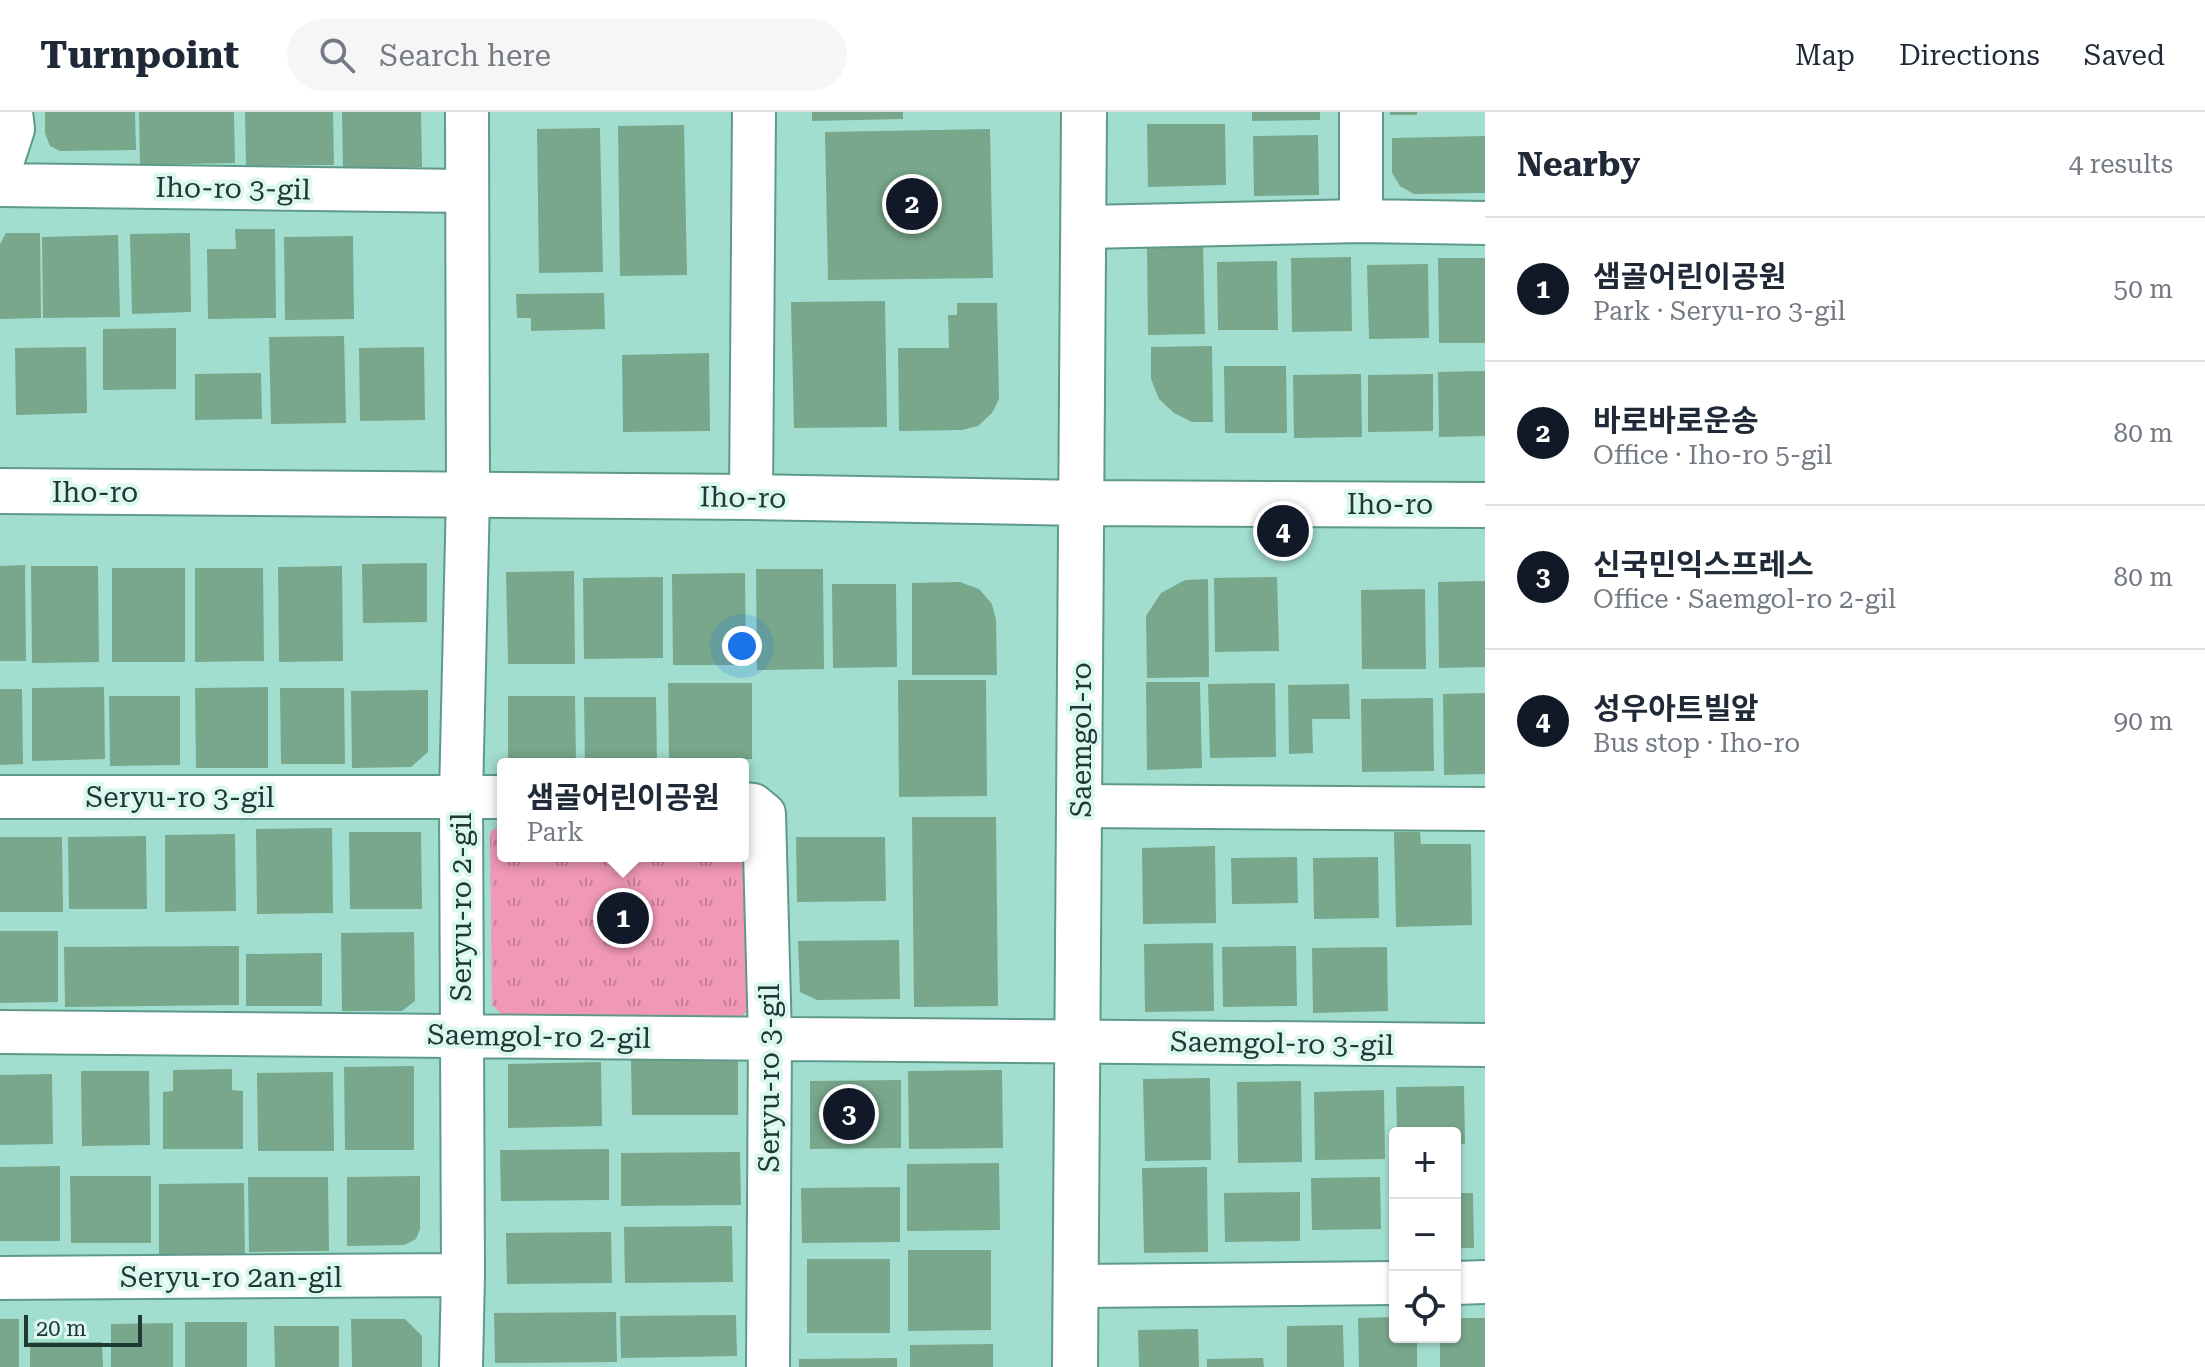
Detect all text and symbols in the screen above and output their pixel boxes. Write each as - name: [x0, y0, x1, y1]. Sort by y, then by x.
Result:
- search box: [287, 19, 847, 91]
- text: Turnpoint: [40, 33, 239, 77]
- icon: search: [315, 33, 359, 77]
- text: Search here: [379, 38, 551, 73]
- text: Map: [1795, 39, 1855, 72]
- text: Directions: [1899, 39, 2040, 72]
- text: Saved: [2084, 39, 2165, 72]
- text: Nearby: [1517, 144, 1640, 184]
- text: 4 results: [2069, 149, 2173, 179]
- street label: Iho-ro 3-gil: [155, 171, 311, 206]
- pin: 2: [886, 174, 938, 234]
- text: 샘골어린이공원: [1593, 259, 1786, 294]
- text: 1: [1536, 274, 1550, 304]
- text: 50 m: [2114, 274, 2173, 304]
- text: Park · Seryu-ro 3-gil: [1593, 296, 1846, 326]
- text: 바로바로운송: [1593, 403, 1759, 438]
- text: 2: [1536, 418, 1550, 448]
- text: 80 m: [2114, 418, 2173, 448]
- text: Office · Iho-ro 5-gil: [1593, 440, 1832, 470]
- street label: Iho-ro: [52, 476, 138, 509]
- street label: Iho-ro: [699, 480, 787, 515]
- street label: Iho-ro: [1347, 488, 1433, 521]
- pin: 4: [1257, 501, 1309, 561]
- text: 신국민익스프레스: [1593, 547, 1814, 582]
- text: 3: [1536, 562, 1550, 592]
- text: 80 m: [2114, 562, 2173, 592]
- text: Office · Saemgol-ro 2-gil: [1593, 584, 1896, 614]
- your location: [722, 626, 762, 666]
- street label: Saemgol-ro: [1065, 662, 1098, 818]
- text: 성우아트빌앞: [1593, 691, 1759, 726]
- text: 4: [1536, 706, 1550, 736]
- text: 90 m: [2114, 706, 2173, 736]
- text: Bus stop · Iho-ro: [1593, 728, 1800, 758]
- popup: [497, 758, 749, 862]
- text: 샘골어린이공원: [526, 780, 720, 815]
- street label: Seryu-ro 3-gil: [86, 781, 275, 814]
- street label: Seryu-ro 2-gil: [445, 812, 478, 1001]
- text: Park: [526, 817, 584, 847]
- pin: 1: [597, 888, 649, 948]
- street label: Seryu-ro 3-gil: [753, 983, 786, 1172]
- street label: Saemgol-ro 2-gil: [427, 1018, 652, 1055]
- street label: Saemgol-ro 3-gil: [1170, 1025, 1395, 1062]
- pin: 3: [823, 1084, 875, 1144]
- map controls: [1389, 1127, 1461, 1343]
- button: +: [1389, 1127, 1461, 1199]
- button: −: [1389, 1199, 1461, 1271]
- street label: Seryu-ro 2an-gil: [120, 1261, 342, 1294]
- button: locate: [1389, 1271, 1461, 1343]
- scale bar: [24, 1311, 142, 1347]
- text: 20 m: [36, 1316, 86, 1341]

